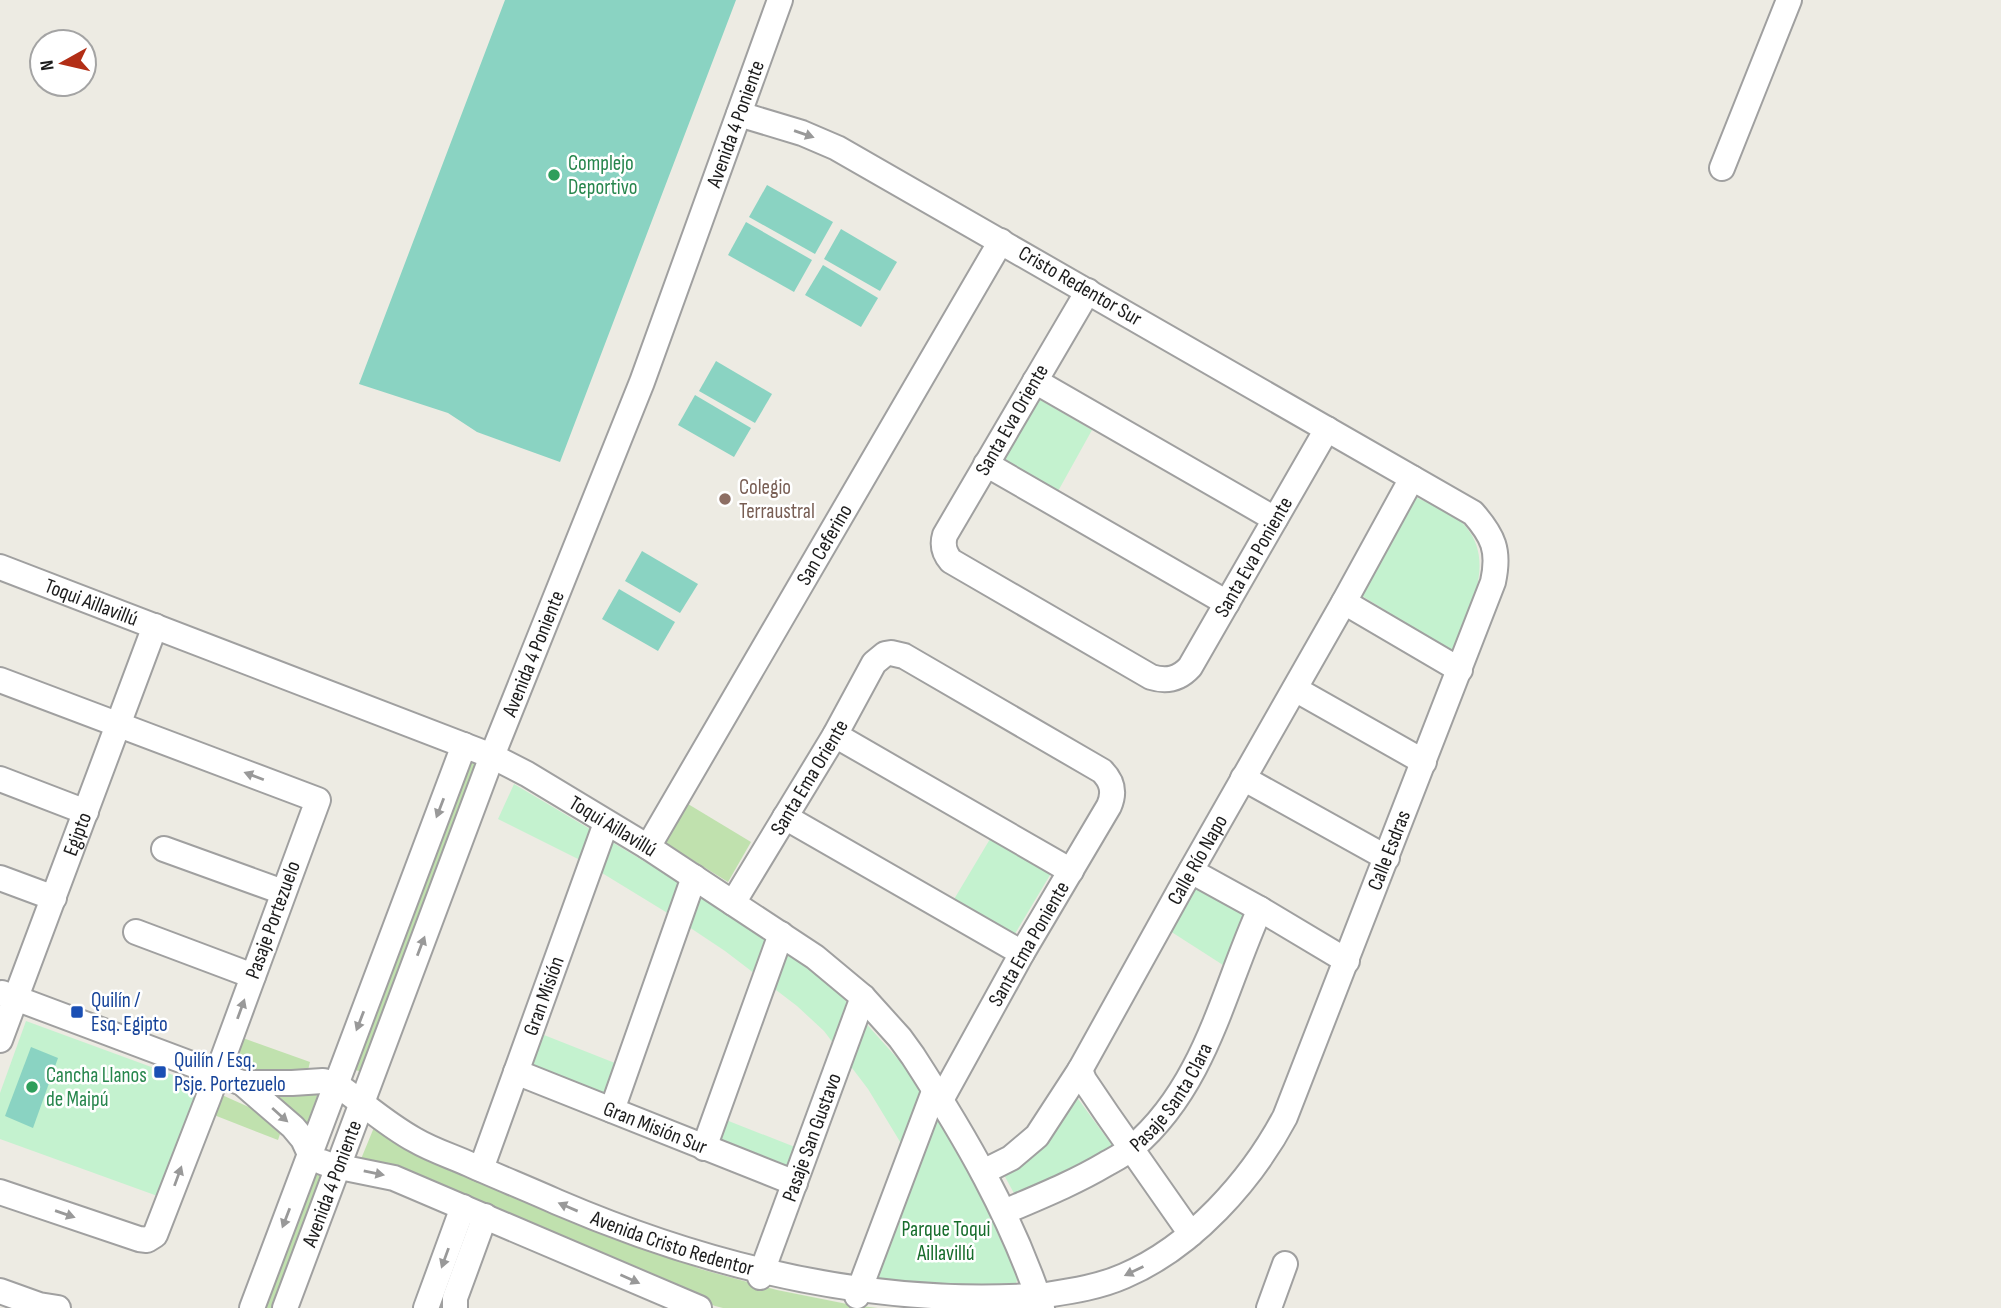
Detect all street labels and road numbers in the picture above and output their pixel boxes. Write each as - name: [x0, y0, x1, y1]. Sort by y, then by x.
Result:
- street label: Avenida 4 Poniente: [701, 57, 770, 192]
- street label: Cristo Redentor Sur: [1014, 241, 1146, 331]
- street label: Santa Eva Oriente: [970, 360, 1054, 480]
- street label: Santa Eva Poniente: [1209, 492, 1298, 621]
- street label: San Ceferino: [791, 500, 858, 590]
- street label: Toqui Aillavillú: [41, 573, 142, 631]
- street label: Avenida 4 Poniente: [496, 587, 570, 721]
- street label: Santa Ema Oriente: [765, 715, 853, 839]
- street label: Toqui Aillavillú: [565, 790, 662, 862]
- street label: Calle Esdras: [1362, 807, 1416, 894]
- street label: Egipto: [58, 809, 97, 859]
- street label: Calle Río Napo: [1162, 810, 1233, 909]
- street label: Pasaje Portezuelo: [240, 858, 306, 982]
- street label: Santa Ema Poniente: [983, 877, 1075, 1011]
- street label: Gran Misión: [518, 953, 569, 1039]
- street label: Pasaje Santa Clara: [1124, 1039, 1217, 1157]
- street label: Pasaje San Gustavo: [776, 1069, 846, 1205]
- street label: Gran Misión Sur: [600, 1096, 711, 1159]
- street label: Avenida 4 Poniente: [296, 1117, 367, 1251]
- street label: Avenida Cristo Redentor: [587, 1205, 756, 1281]

